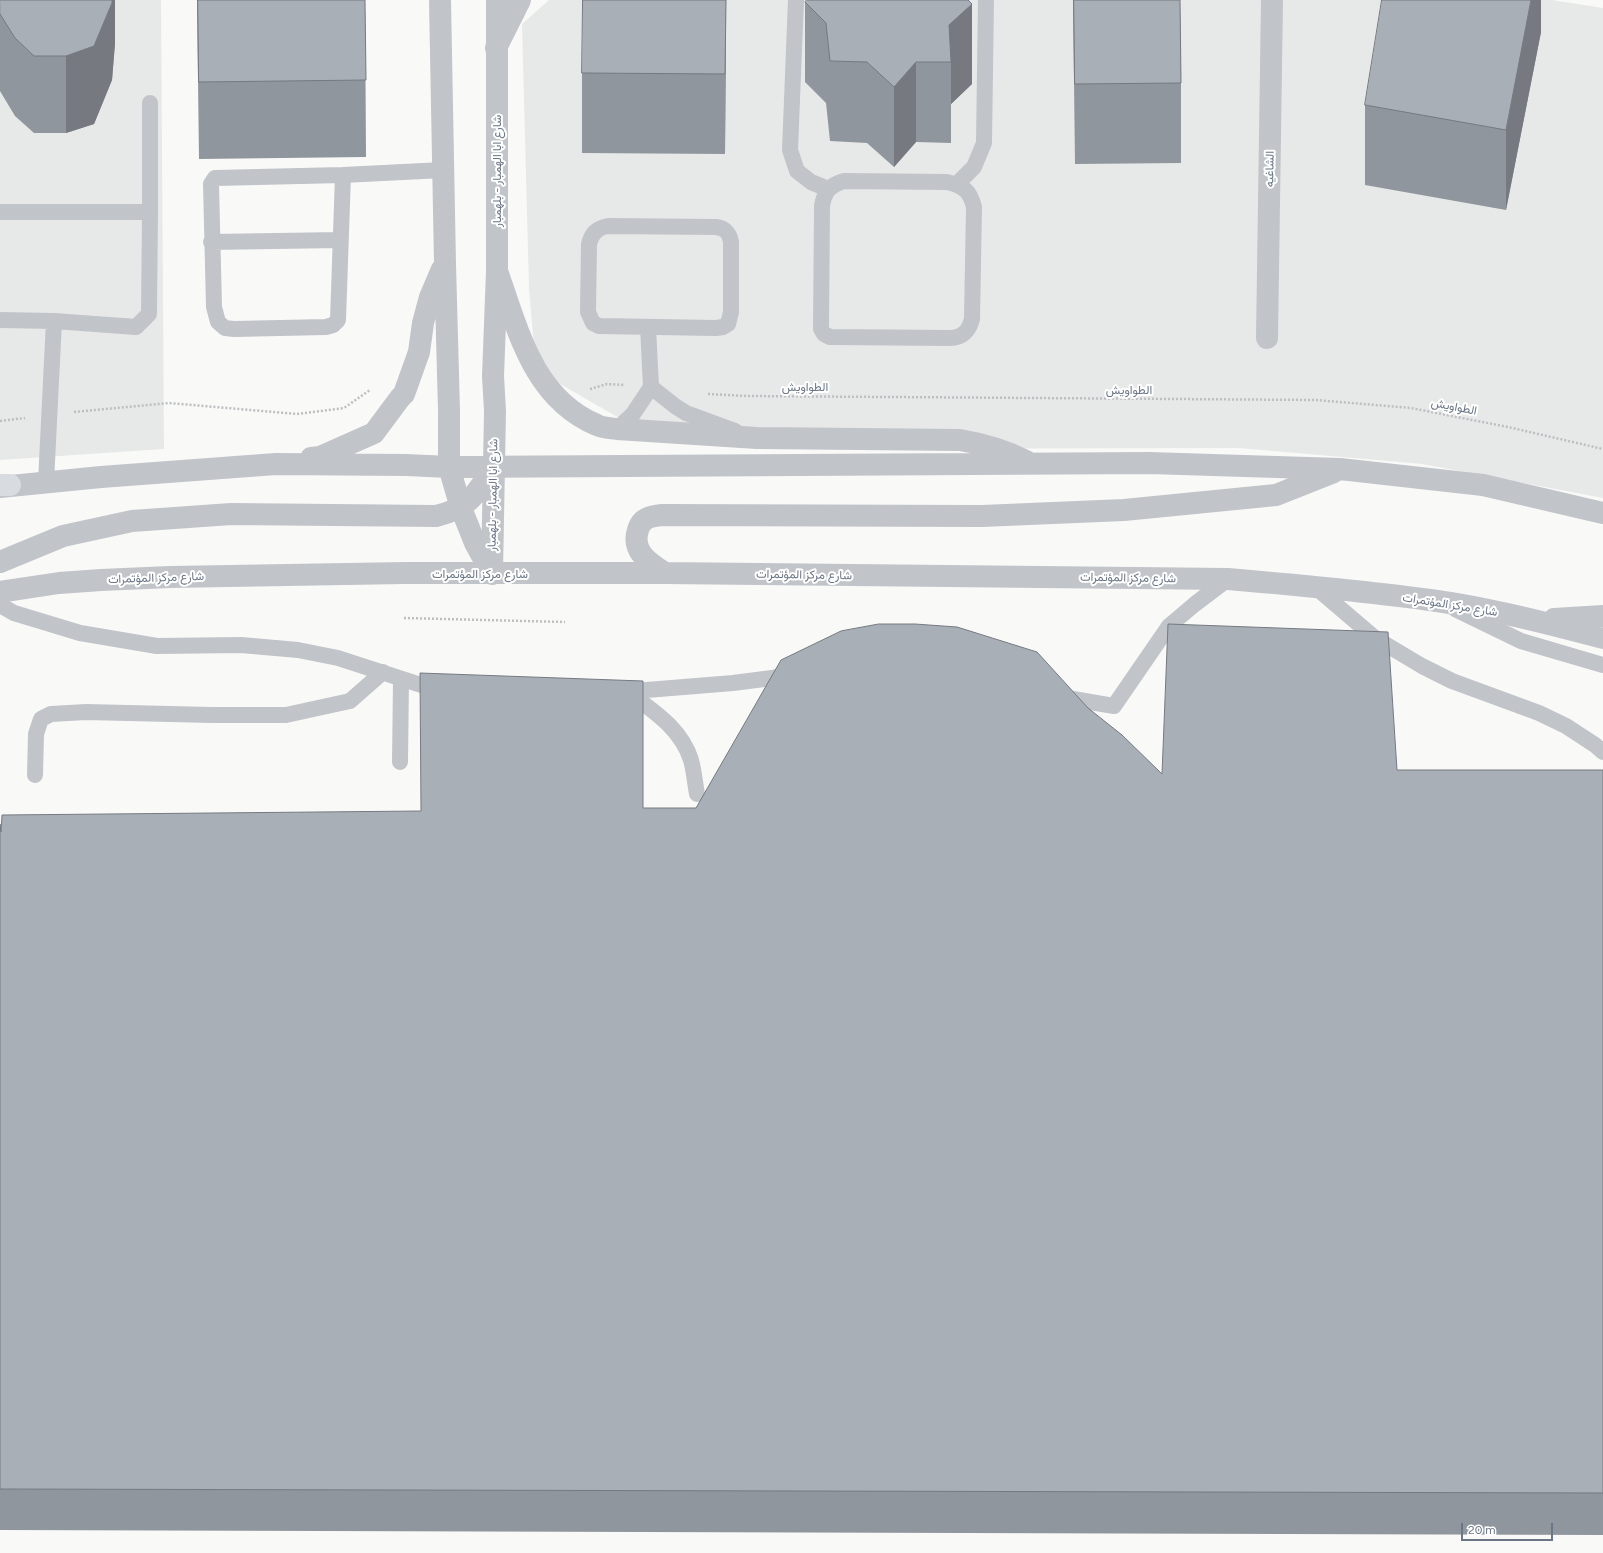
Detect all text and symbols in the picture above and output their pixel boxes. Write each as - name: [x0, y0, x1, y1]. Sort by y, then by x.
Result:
- street label: شارع ابا الهمبار - بلهمبار: [490, 115, 504, 227]
- street label: الشاغيه: [1262, 151, 1278, 187]
- street label: الطواويش: [782, 380, 828, 394]
- street label: الطواويش: [1106, 383, 1152, 397]
- street label: الطواويش: [1430, 396, 1478, 418]
- street label: شارع ابا الهمبار - بلهمبار: [485, 439, 501, 551]
- street label: شارع مركز المؤتمرات: [432, 567, 528, 581]
- street label: شارع مركز المؤتمرات: [756, 567, 852, 583]
- street label: شارع مركز المؤتمرات: [108, 569, 204, 587]
- street label: شارع مركز المؤتمرات: [1080, 570, 1176, 586]
- street label: شارع مركز المؤتمرات: [1401, 590, 1499, 620]
- scale bar: [1463, 1515, 1555, 1541]
- text: 20 m: [1468, 1523, 1496, 1537]

